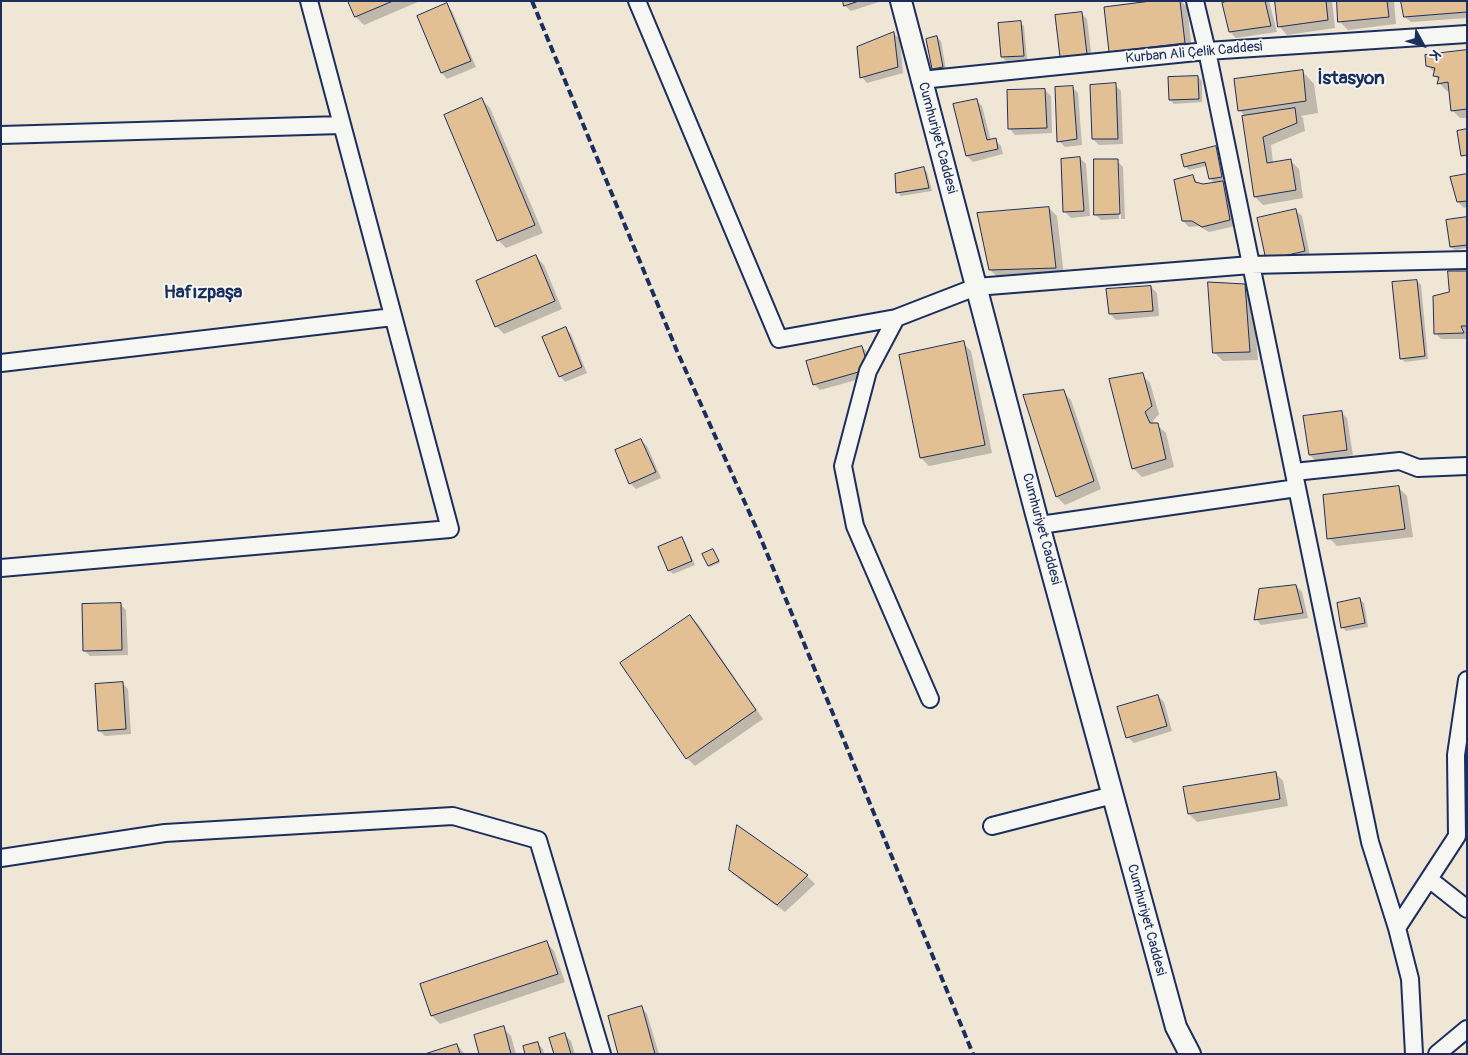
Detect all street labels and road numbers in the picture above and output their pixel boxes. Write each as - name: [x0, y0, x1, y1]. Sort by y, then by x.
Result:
- street label: Kurban Ali Çelik Caddesi: [1125, 39, 1263, 67]
- street label: Cumhuriyet Caddesi: [914, 80, 960, 196]
- street label: Cumhuriyet Caddesi: [1018, 471, 1064, 587]
- street label: Cumhuriyet Caddesi: [1123, 862, 1169, 978]

